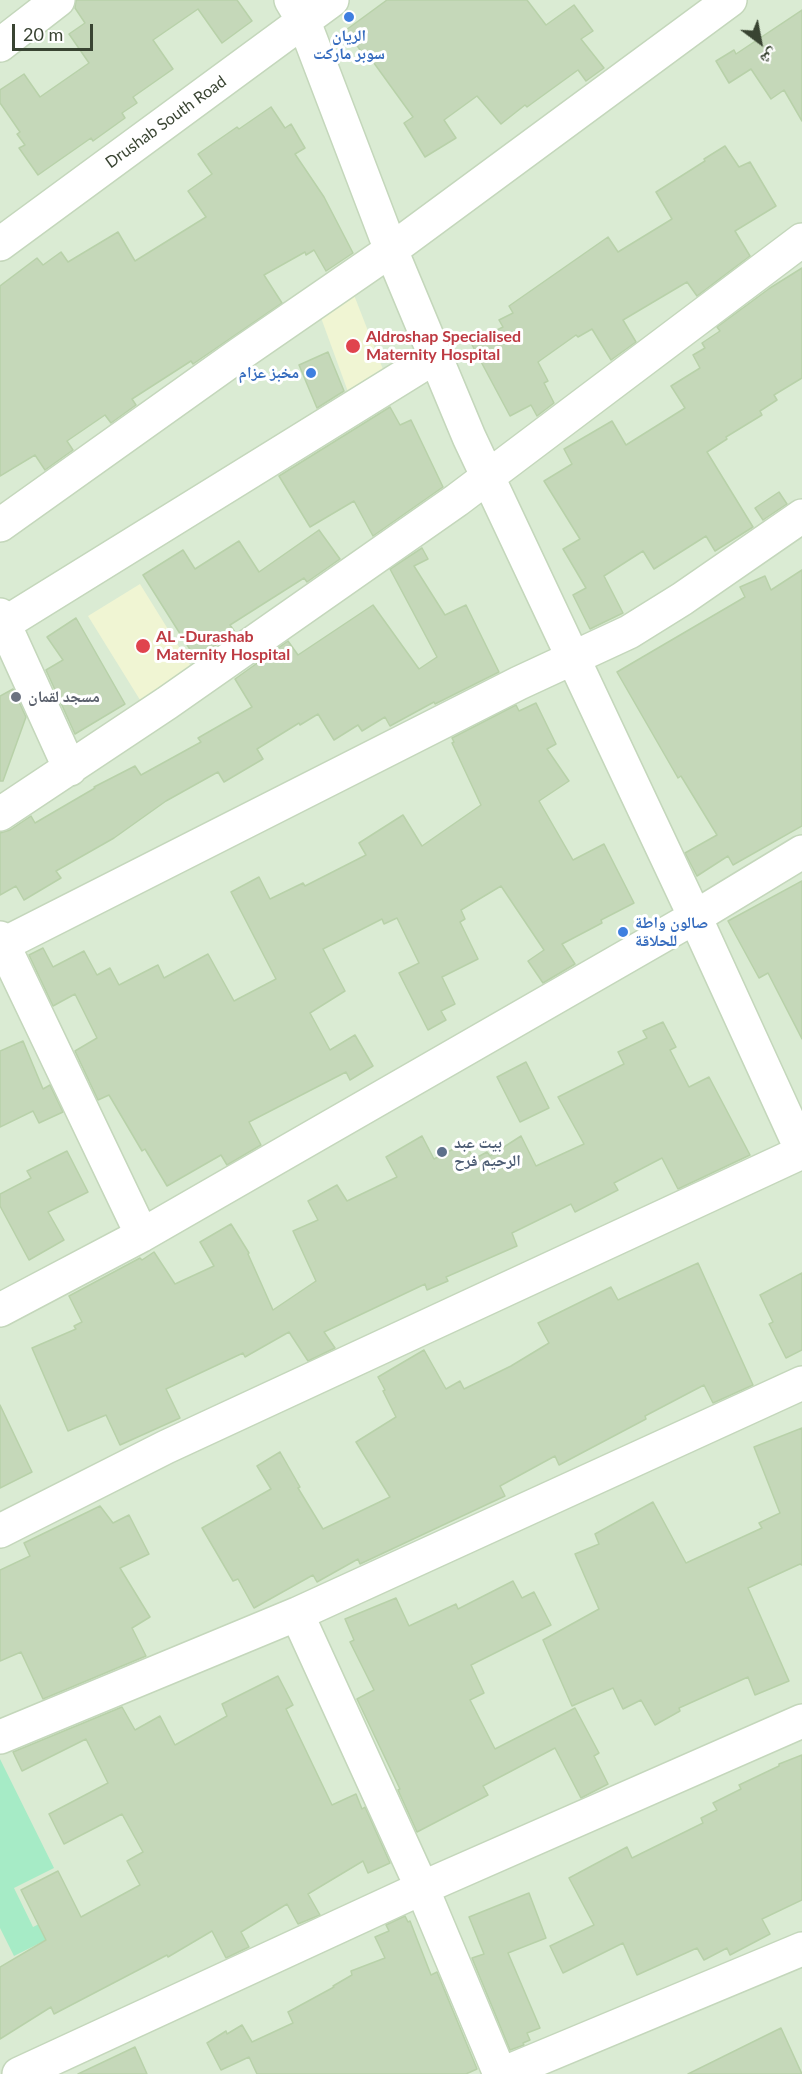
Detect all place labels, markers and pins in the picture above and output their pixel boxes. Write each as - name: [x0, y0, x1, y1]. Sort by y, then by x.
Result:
- marker: الريان سوبر ماركت: [342, 10, 356, 24]
- place label: الريان سوبر ماركت: [313, 26, 385, 64]
- place label: Aldroshap Specialised Maternity Hospital: [366, 327, 521, 365]
- marker: Aldroshap Specialised Maternity Hospital: [344, 337, 362, 355]
- place label: مخبز عزام: [239, 363, 299, 383]
- marker: مخبز عزام: [304, 366, 318, 380]
- place label: AL -Durashab Maternity Hospital: [156, 627, 290, 665]
- marker: AL -Durashab Maternity Hospital: [134, 637, 152, 655]
- place label: مسجد لقمان: [28, 687, 100, 707]
- marker: مسجد لقمان: [9, 690, 23, 704]
- place label: صالون واطة للحلاقة: [635, 913, 708, 951]
- marker: صالون واطة للحلاقة: [616, 925, 630, 939]
- place label: بيت عبد الرحيم فرح: [454, 1133, 521, 1171]
- marker: بيت عبد الرحيم فرح: [435, 1145, 449, 1159]

